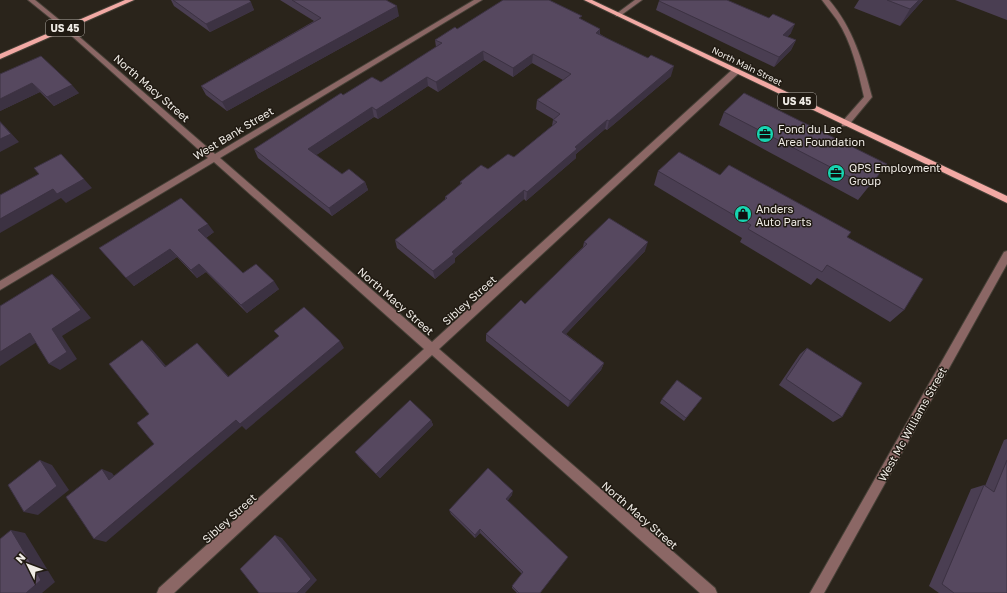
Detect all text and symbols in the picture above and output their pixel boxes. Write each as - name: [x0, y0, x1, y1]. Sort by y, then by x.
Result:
- road number: US 45: [46, 20, 84, 36]
- street label: North Main Street: [710, 44, 784, 88]
- street label: North Macy Street: [111, 52, 193, 124]
- road number: US 45: [778, 93, 816, 109]
- street label: West Bank Street: [190, 104, 276, 162]
- place label: Fond du Lac Area Foundation: [778, 122, 865, 148]
- office icon: Fond du Lac Area Foundation: [755, 124, 775, 144]
- place label: QPS Employment Group: [849, 161, 940, 187]
- office icon: QPS Employment Group: [826, 163, 846, 183]
- place label: Anders Auto Parts: [756, 202, 812, 228]
- shop icon: Anders Auto Parts: [733, 204, 753, 224]
- street label: North Macy Street: [355, 265, 437, 337]
- street label: Sibley Street: [439, 272, 499, 328]
- street label: West Mc Williams Street: [875, 365, 949, 483]
- street label: North Macy Street: [599, 479, 681, 551]
- street label: Sibley Street: [199, 490, 259, 546]
- north arrow: [8, 545, 48, 585]
- text: N: [13, 551, 28, 565]

